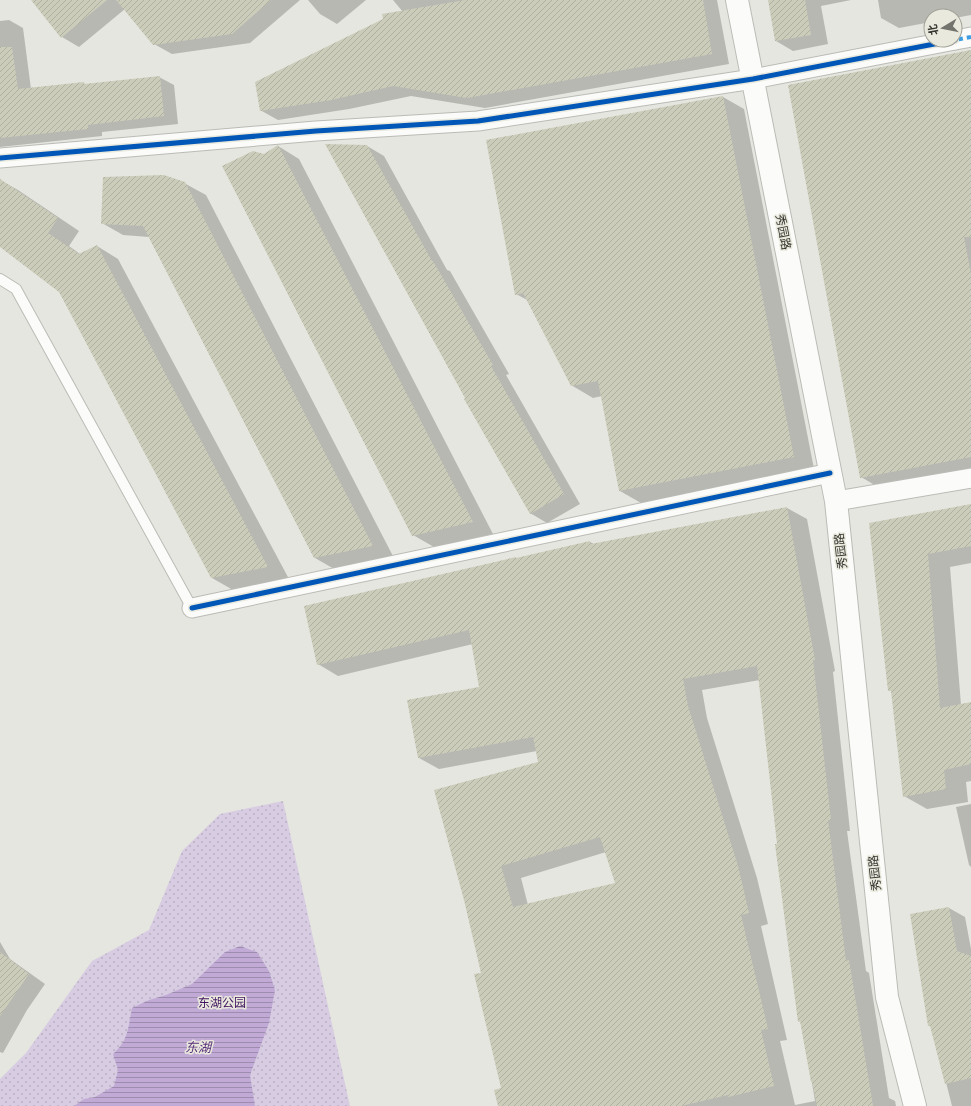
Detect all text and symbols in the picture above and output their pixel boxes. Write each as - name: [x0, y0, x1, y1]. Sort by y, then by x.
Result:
- north arrow: [923, 8, 963, 48]
- text: 北: [926, 23, 941, 36]
- street label: 秀园路: [773, 213, 793, 251]
- street label: 秀园路: [832, 532, 850, 570]
- street label: 秀园路: [866, 854, 884, 892]
- park label: 东湖公园: [198, 996, 246, 1010]
- water label: 东湖: [185, 1040, 213, 1055]

